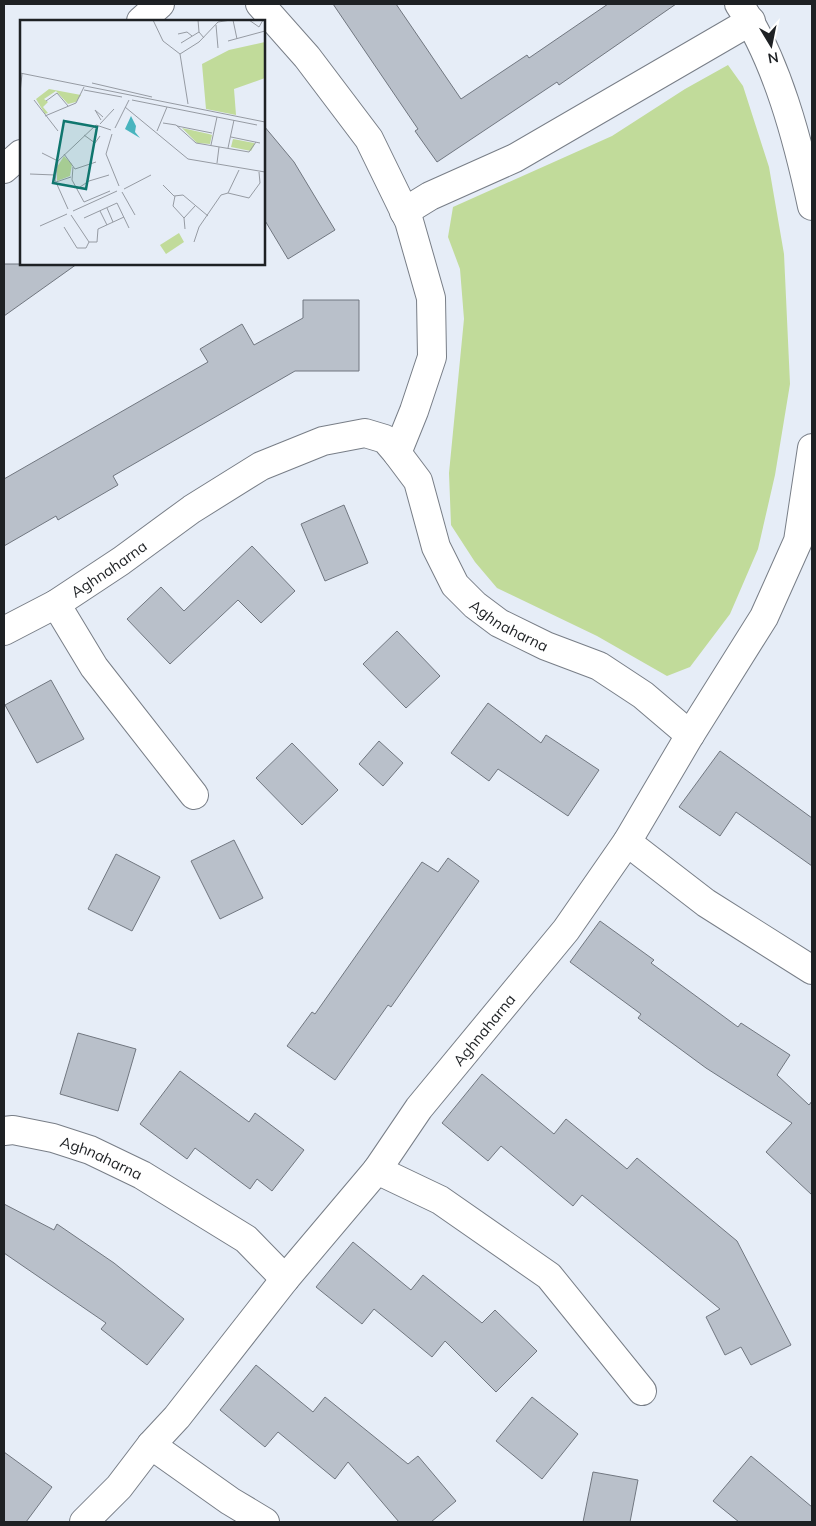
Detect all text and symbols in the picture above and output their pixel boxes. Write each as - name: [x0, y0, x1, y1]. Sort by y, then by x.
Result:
- inset map: [20, 20, 265, 265]
- north arrow: [746, 20, 796, 70]
- text: N: [766, 48, 780, 68]
- street label: Aghnaharna: [67, 536, 150, 601]
- street label: Aghnaharna: [466, 595, 552, 655]
- street label: Aghnaharna: [449, 990, 519, 1069]
- street label: Aghnaharna: [58, 1132, 146, 1183]

